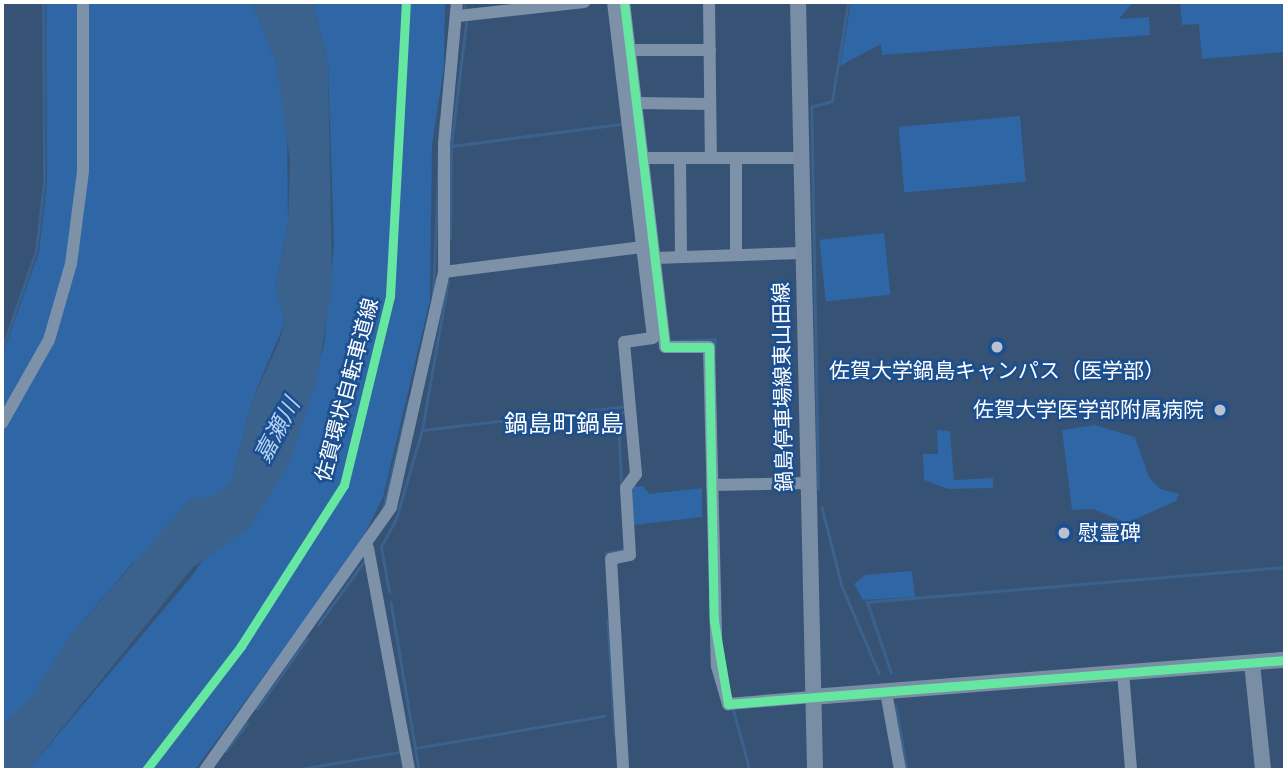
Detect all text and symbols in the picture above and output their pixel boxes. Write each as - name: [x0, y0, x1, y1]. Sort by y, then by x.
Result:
- street label: 鍋島停車場線東山田線: [769, 282, 797, 492]
- street label: 佐賀環状自転車道線: [310, 295, 384, 485]
- marker: 佐賀大学鍋島キャンパス（医学部）: [989, 339, 1005, 355]
- place label: 佐賀大学鍋島キャンパス（医学部）: [829, 358, 1165, 384]
- water label: 嘉瀬川: [249, 393, 305, 467]
- place label: 佐賀大学医学部附属病院: [973, 397, 1204, 423]
- marker: 佐賀大学医学部附属病院: [1210, 400, 1230, 420]
- district label: 鍋島町鍋島: [504, 410, 624, 438]
- place label: 慰霊碑: [1078, 520, 1141, 546]
- marker: 慰霊碑: [1056, 525, 1072, 541]

